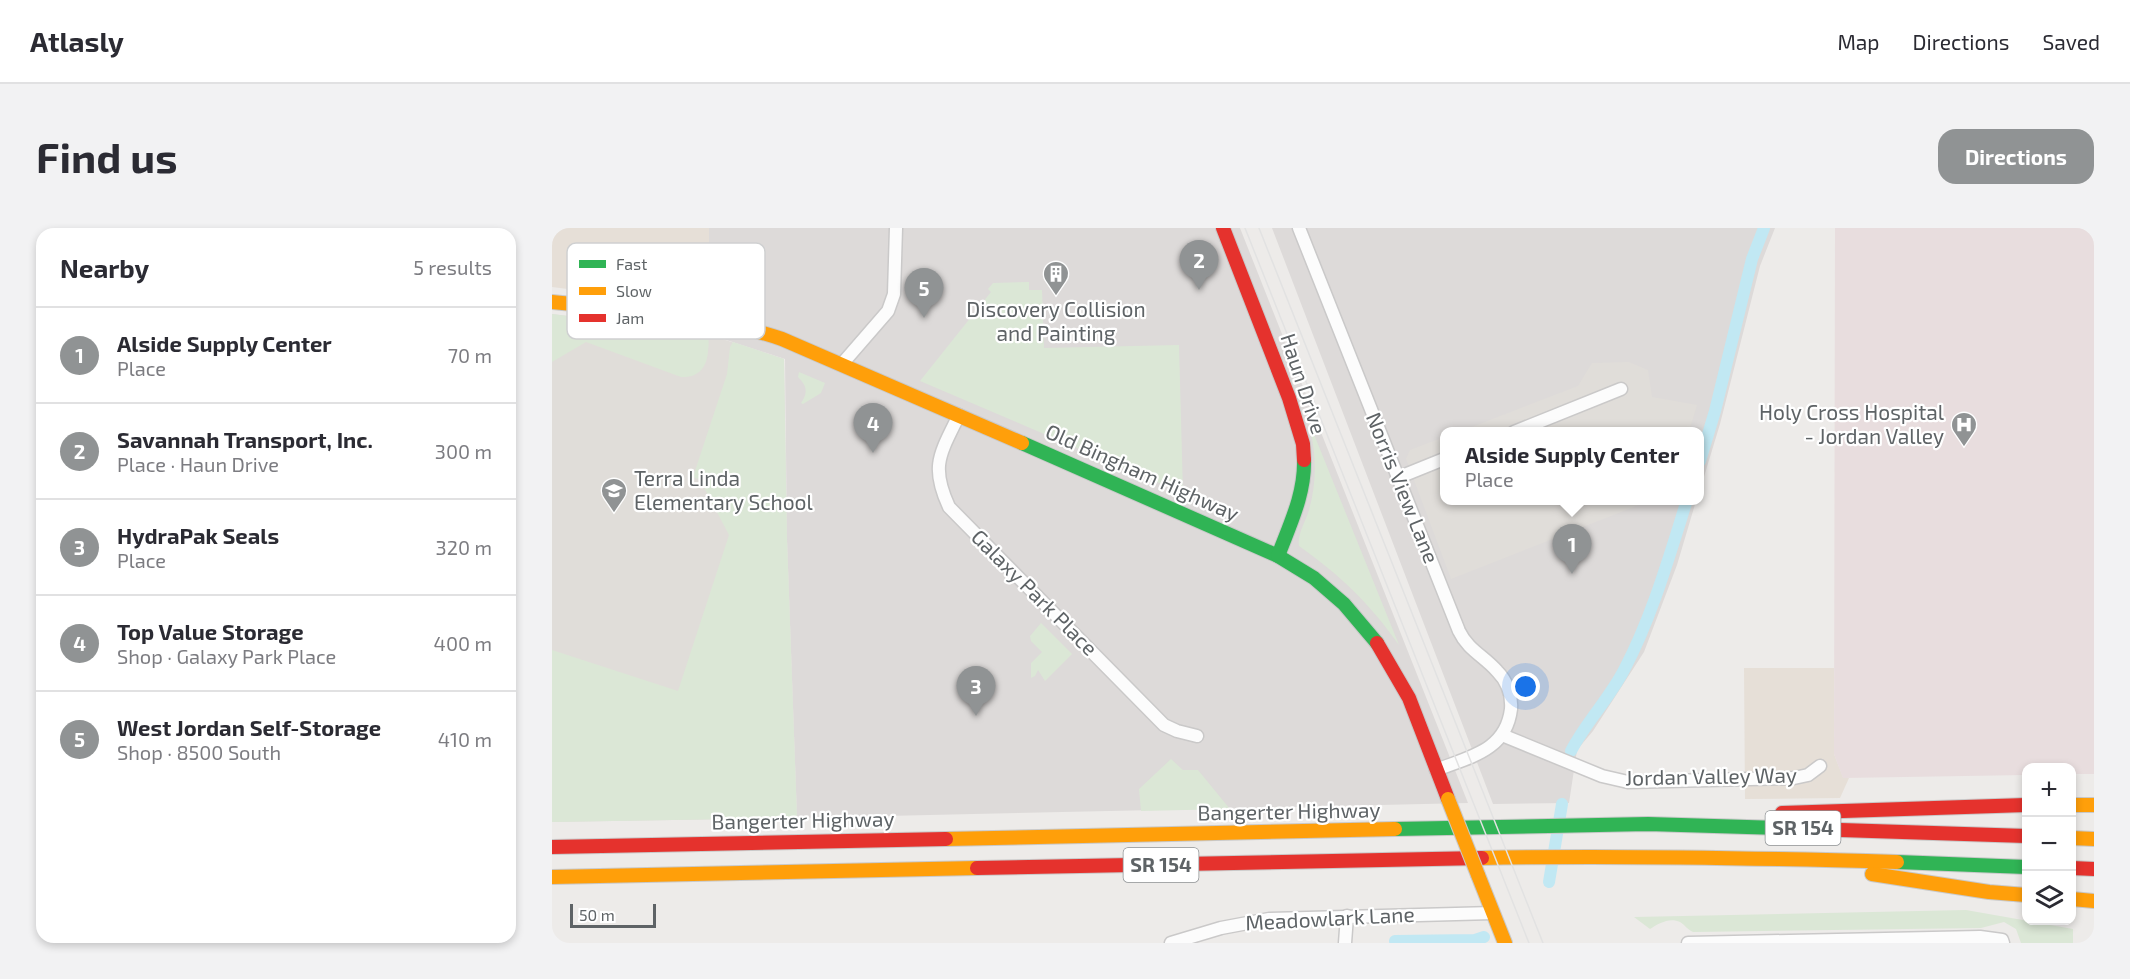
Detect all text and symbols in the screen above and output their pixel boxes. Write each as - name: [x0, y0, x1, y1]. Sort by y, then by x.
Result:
- text: Atlasly: [30, 24, 124, 58]
- text: Map: [1837, 29, 1880, 54]
- text: Directions: [1913, 29, 2009, 54]
- text: Saved: [2042, 29, 2100, 54]
- button: Directions: [1938, 129, 2094, 184]
- text: Find us: [36, 131, 178, 181]
- pin: 2: [1180, 241, 1218, 290]
- legend: [567, 243, 765, 339]
- text: Nearby: [60, 252, 149, 283]
- text: Fast: [616, 254, 647, 273]
- text: 5 results: [413, 255, 492, 279]
- building icon: Discovery Collision and Painting: [1041, 259, 1071, 297]
- pin: 5: [904, 268, 944, 318]
- text: Slow: [616, 281, 652, 300]
- place label: Discovery Collision and Painting: [966, 296, 1146, 345]
- text: Jam: [616, 308, 644, 327]
- text: Alside Supply Center: [117, 330, 332, 356]
- street label: Haun Drive: [1276, 330, 1332, 437]
- text: 1: [75, 343, 84, 367]
- text: 70 m: [448, 343, 492, 367]
- text: Place: [117, 356, 166, 380]
- place label: Holy Cross Hospital - Jordan Valley: [1759, 399, 1945, 448]
- pin: 4: [854, 404, 892, 453]
- street label: Norris View Lane: [1362, 408, 1445, 566]
- hospital icon: Holy Cross Hospital - Jordan Valley: [1949, 410, 1979, 448]
- street label: Old Bingham Highway: [1042, 418, 1243, 526]
- text: Savannah Transport, Inc.: [117, 426, 373, 452]
- popup: [1440, 427, 1704, 505]
- text: 2: [74, 439, 85, 463]
- text: 300 m: [435, 439, 492, 463]
- text: Alside Supply Center: [1465, 441, 1679, 467]
- text: Place · Haun Drive: [117, 452, 279, 476]
- place label: Terra Linda Elementary School: [634, 465, 814, 514]
- text: Place: [1465, 467, 1514, 491]
- school or university icon: Terra Linda Elementary School: [599, 476, 629, 514]
- text: HydraPak Seals: [117, 522, 279, 548]
- street label: Galaxy Park Place: [967, 524, 1103, 660]
- pin: 1: [1552, 524, 1592, 574]
- text: 3: [74, 535, 85, 559]
- text: 320 m: [436, 535, 492, 559]
- text: Place: [117, 548, 166, 572]
- text: Top Value Storage: [117, 618, 304, 644]
- text: 4: [73, 631, 86, 655]
- text: 400 m: [434, 631, 492, 655]
- text: Shop · Galaxy Park Place: [117, 644, 336, 668]
- pin: 3: [956, 666, 996, 716]
- your location: [1511, 672, 1540, 701]
- text: West Jordan Self-Storage: [117, 714, 381, 740]
- text: 5: [74, 727, 85, 751]
- text: 410 m: [438, 727, 492, 751]
- text: Shop · 8500 South: [117, 740, 281, 764]
- street label: Jordan Valley Way: [1625, 762, 1797, 789]
- map controls: [2022, 763, 2076, 925]
- button: +: [2022, 763, 2076, 817]
- street label: Bangerter Highway: [1197, 796, 1381, 825]
- street label: Bangerter Highway: [711, 805, 895, 834]
- road number: SR 154: [1766, 811, 1840, 845]
- button: −: [2022, 817, 2076, 871]
- road number: SR 154: [1124, 848, 1198, 882]
- button: layers: [2022, 871, 2076, 925]
- scale bar: [570, 901, 656, 928]
- street label: Meadowlark Lane: [1245, 901, 1415, 934]
- text: 50 m: [579, 905, 615, 924]

